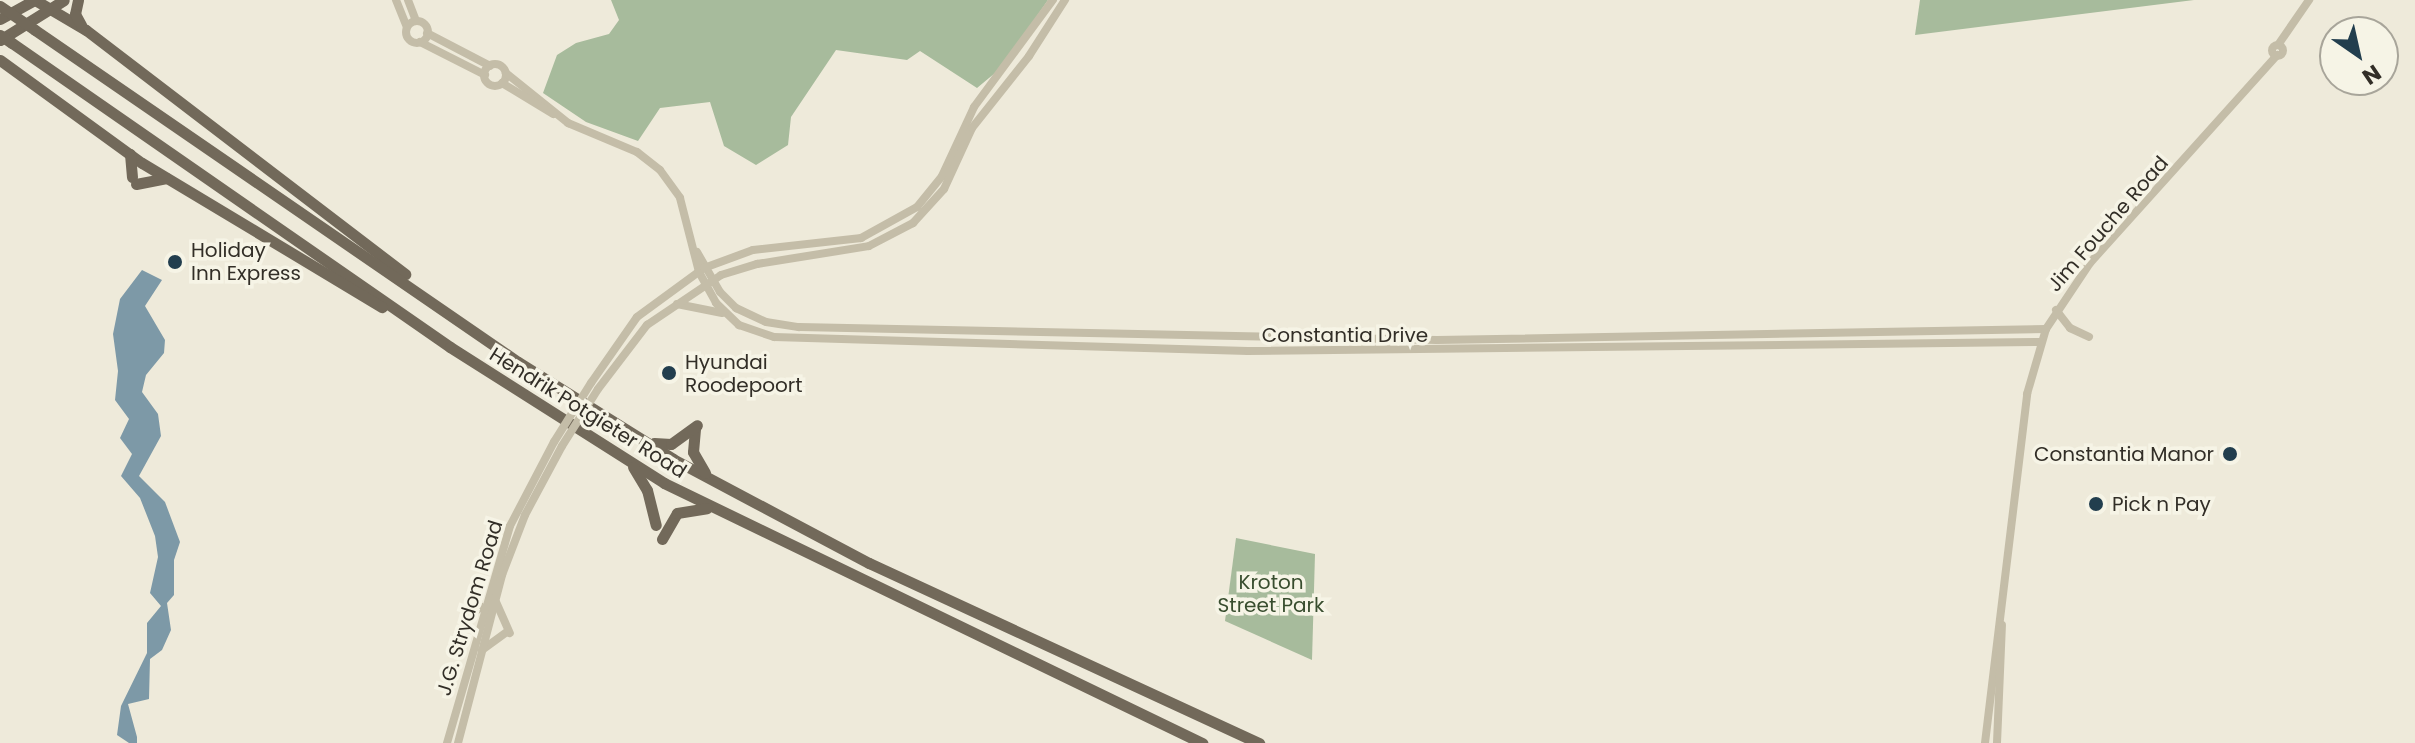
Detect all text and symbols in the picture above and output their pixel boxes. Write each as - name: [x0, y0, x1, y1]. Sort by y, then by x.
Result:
- north arrow: [2319, 16, 2399, 96]
- text: N: [2356, 57, 2387, 92]
- street label: Jim Fouche Road: [2043, 151, 2173, 297]
- place label: Holiday Inn Express: [191, 238, 301, 285]
- marker: Holiday Inn Express: [166, 253, 184, 271]
- street label: Constantia Drive: [1262, 323, 1428, 347]
- street label: Hendrik Potgieter Road: [485, 343, 691, 483]
- place label: Hyundai Roodepoort: [685, 350, 803, 397]
- marker: Hyundai Roodepoort: [660, 364, 678, 382]
- place label: Constantia Manor: [2034, 442, 2214, 466]
- marker: Constantia Manor: [2221, 445, 2239, 463]
- place label: Pick n Pay: [2112, 492, 2211, 516]
- marker: Pick n Pay: [2087, 495, 2105, 513]
- street label: J.G. Strydom Road: [432, 518, 508, 698]
- park label: Kroton Street Park: [1218, 571, 1324, 618]

